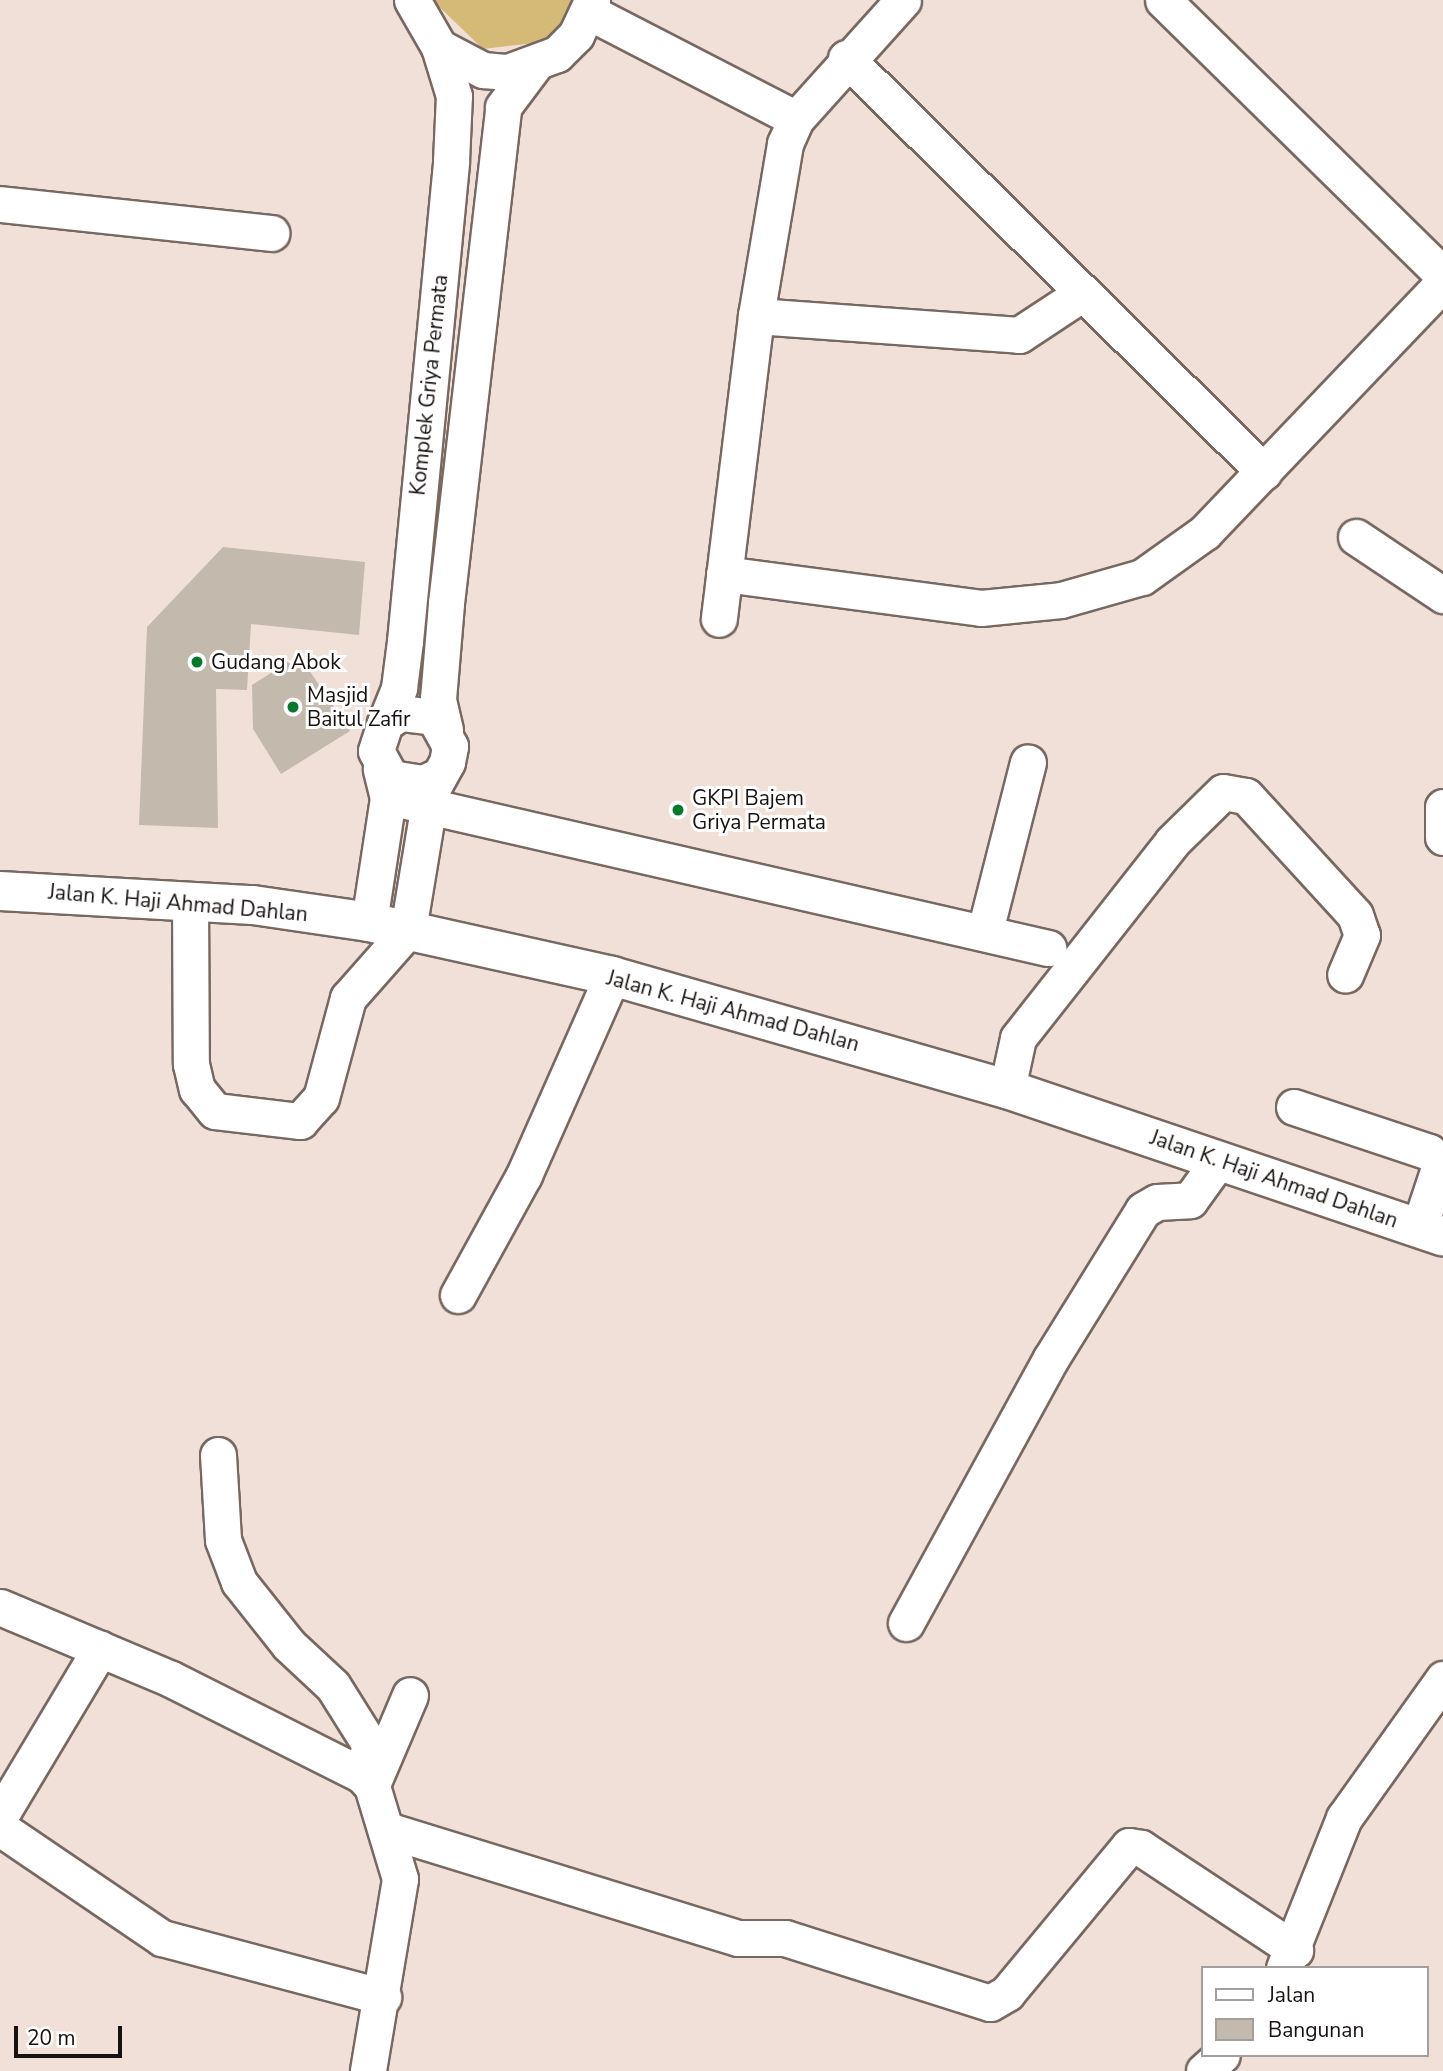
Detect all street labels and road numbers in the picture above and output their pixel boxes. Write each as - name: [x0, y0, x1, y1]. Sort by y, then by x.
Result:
- street label: Komplek Griya Permata: [405, 273, 453, 497]
- street label: Jalan K. Haji Ahmad Dahlan: [47, 879, 309, 927]
- street label: Jalan K. Haji Ahmad Dahlan: [604, 965, 862, 1057]
- street label: Jalan K. Haji Ahmad Dahlan: [1147, 1125, 1401, 1233]

